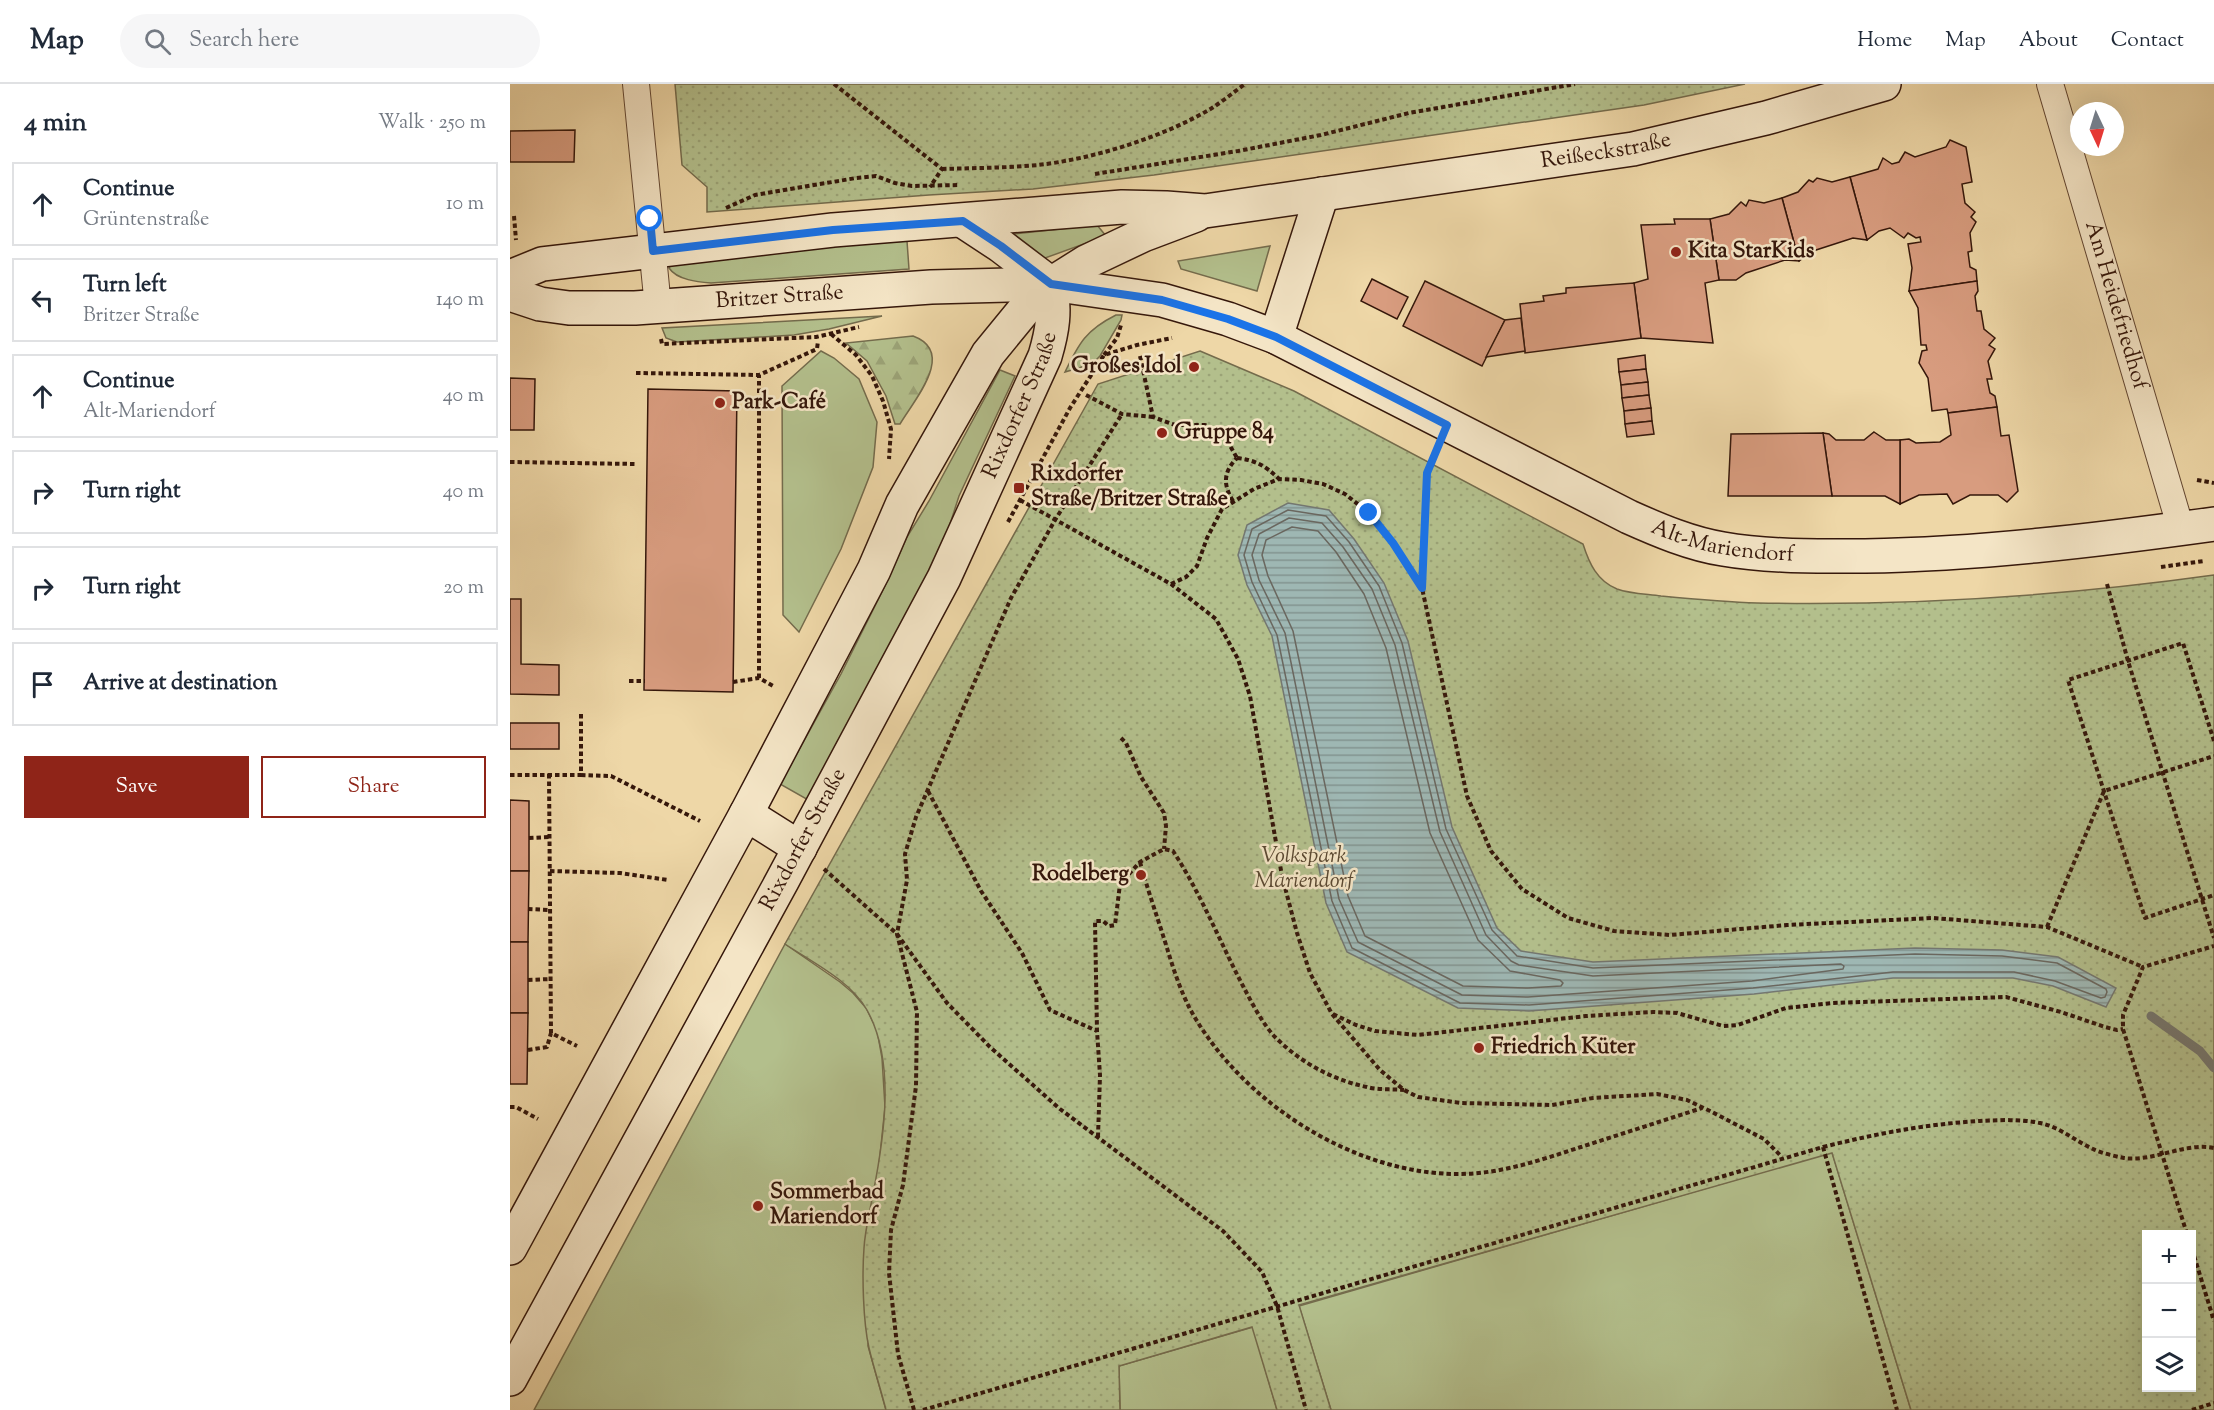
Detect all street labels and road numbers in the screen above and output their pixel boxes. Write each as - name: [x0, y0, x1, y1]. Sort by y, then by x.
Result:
- street label: Reißeckstraße: [1539, 125, 1675, 178]
- street label: Am Heidefriedhof: [2075, 218, 2156, 395]
- street label: Britzer Straße: [715, 277, 845, 318]
- street label: Rixdorfer Straße: [975, 329, 1066, 484]
- street label: Alt-Mariendorf: [1646, 512, 1796, 572]
- street label: Rixdorfer Straße: [752, 763, 855, 917]

